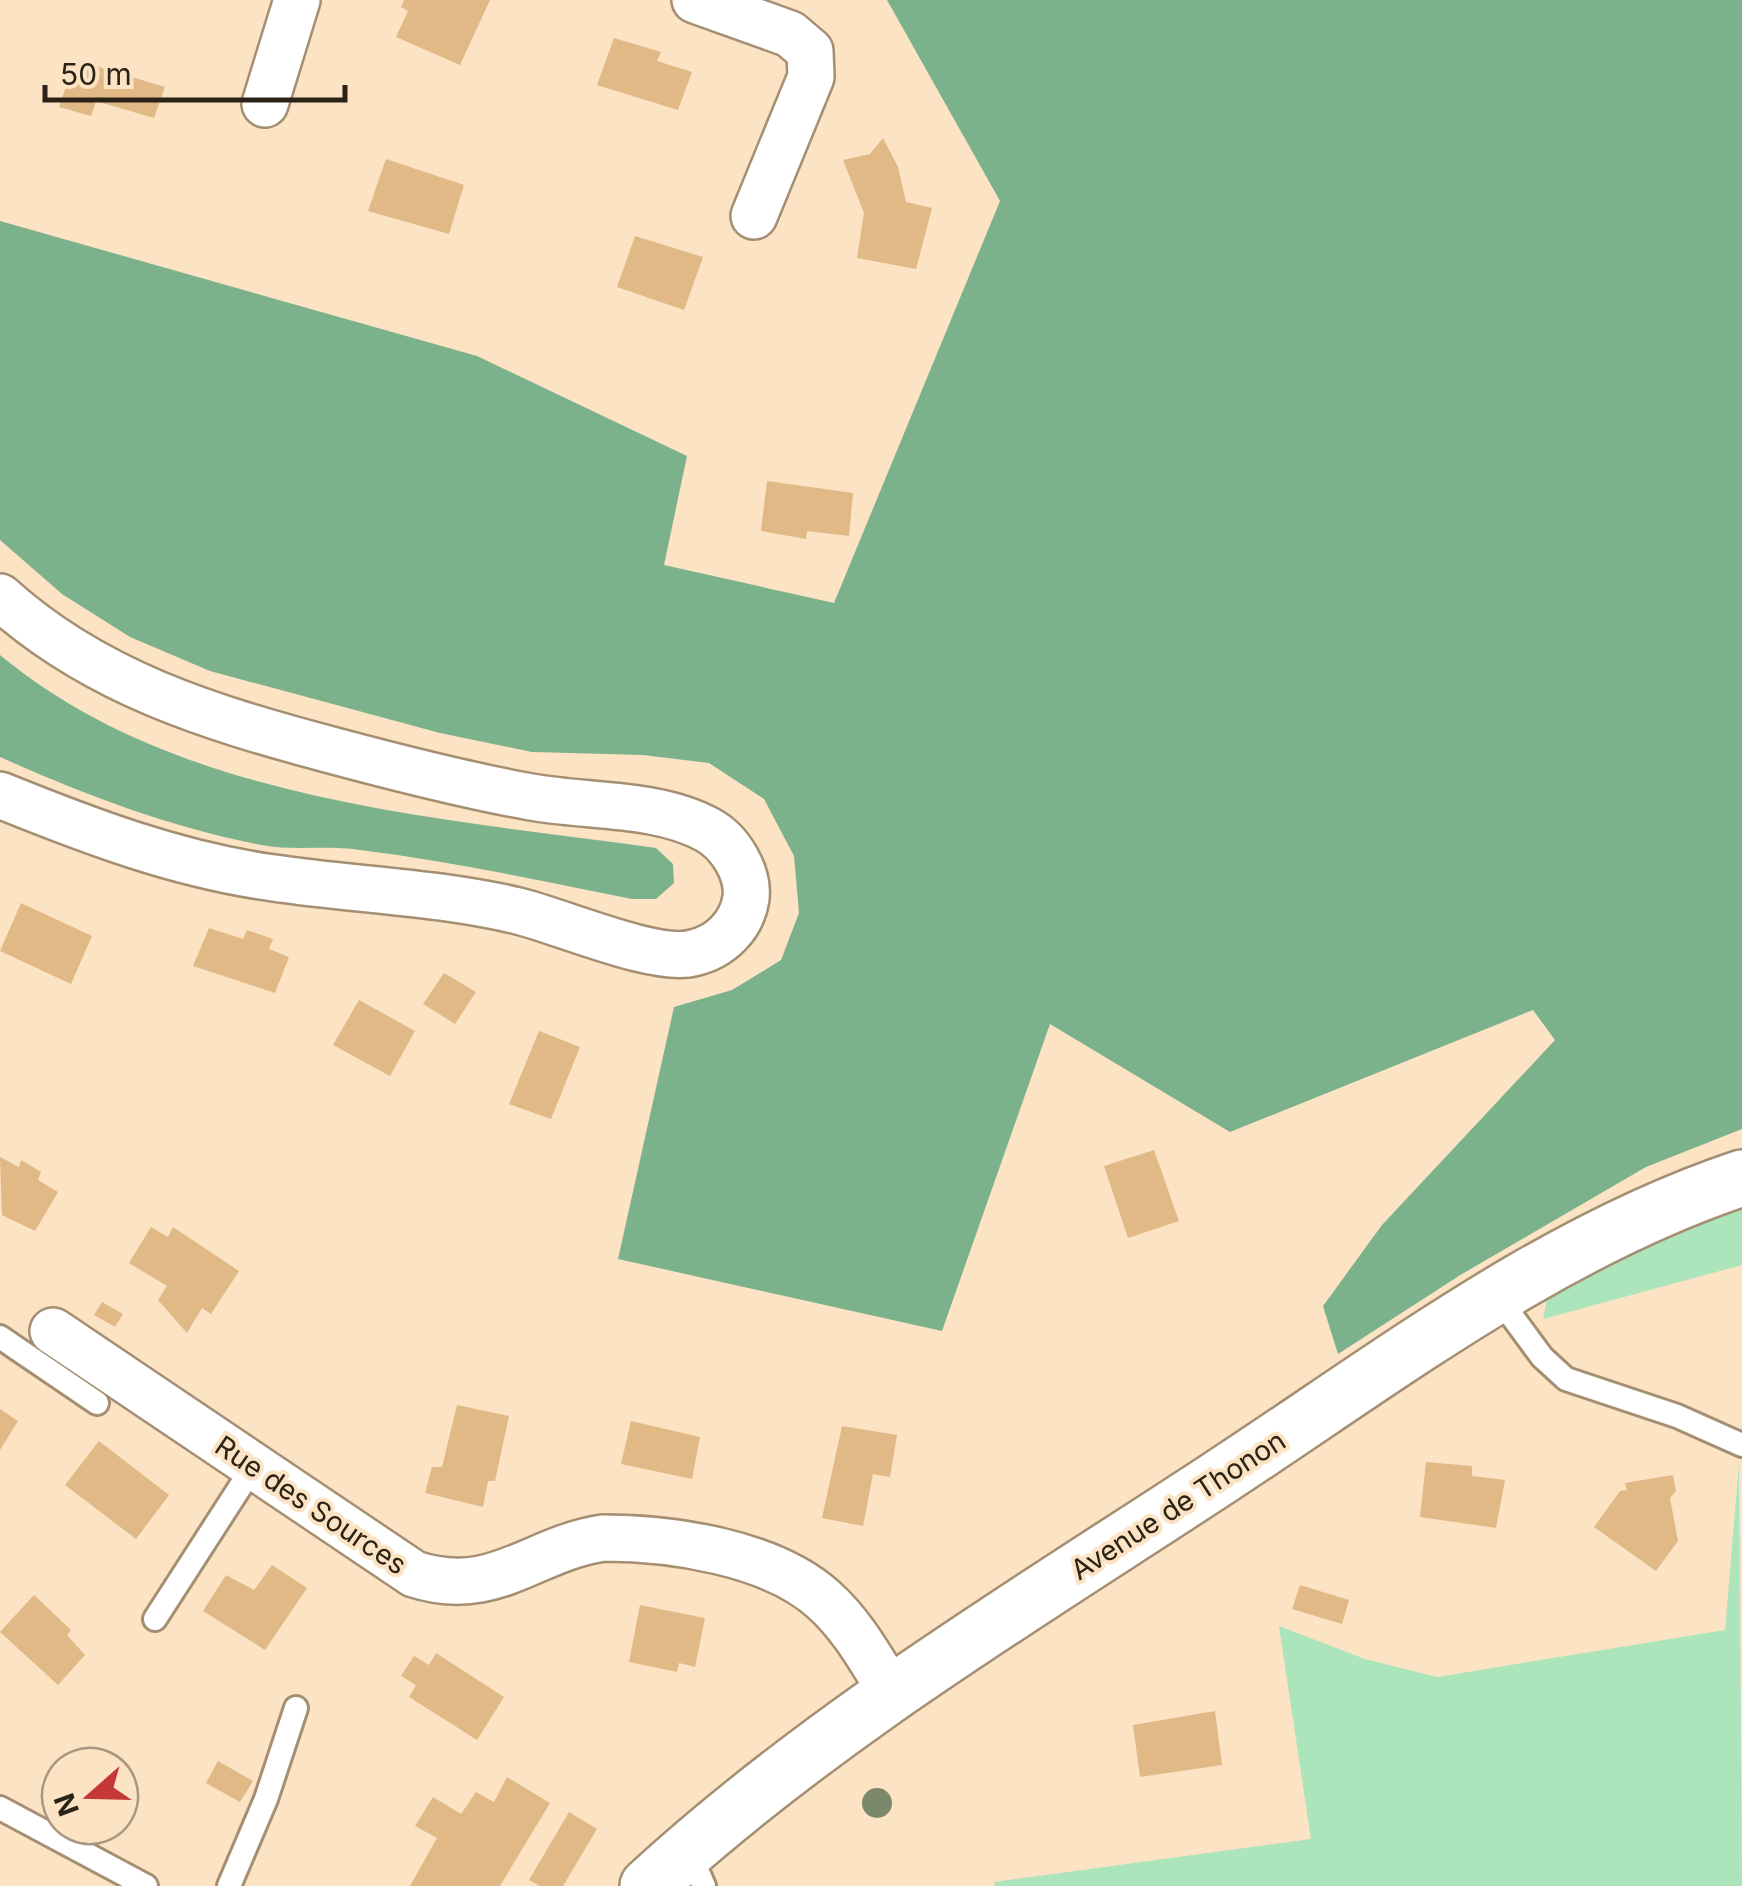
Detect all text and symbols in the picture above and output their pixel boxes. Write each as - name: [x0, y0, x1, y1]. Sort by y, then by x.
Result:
- scale bar: [45, 40, 345, 102]
- text: 50 m: [60, 56, 132, 92]
- street label: Avenue de Thonon: [1064, 1423, 1292, 1587]
- street label: Rue des Sources: [209, 1428, 413, 1582]
- north arrow: [40, 1746, 140, 1846]
- text: N: [47, 1789, 86, 1820]

